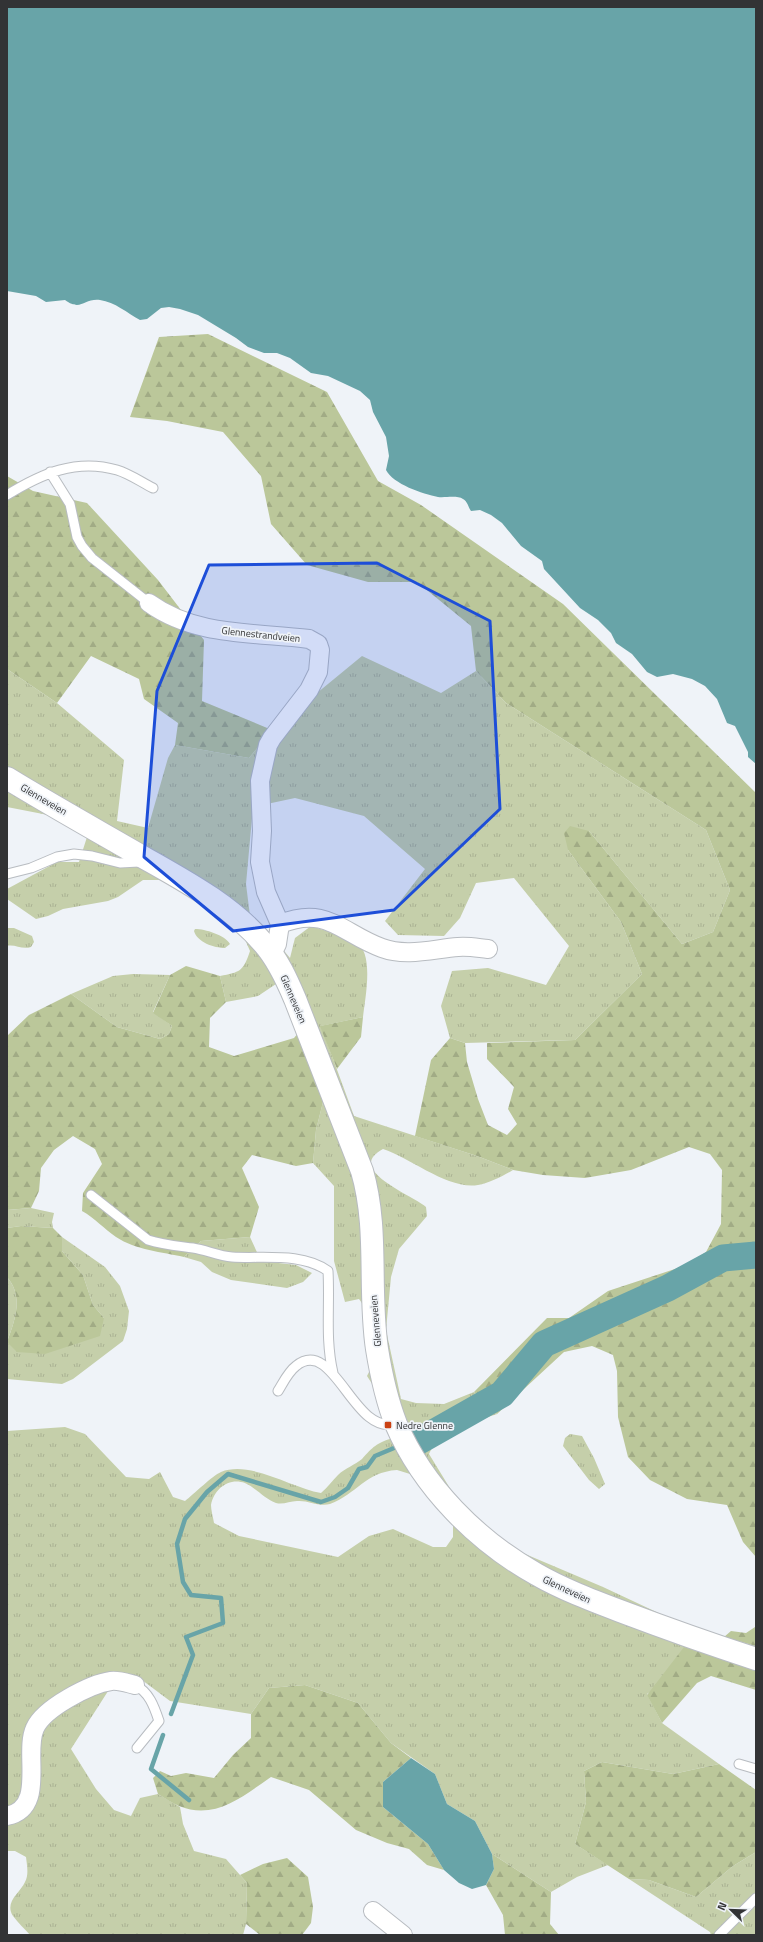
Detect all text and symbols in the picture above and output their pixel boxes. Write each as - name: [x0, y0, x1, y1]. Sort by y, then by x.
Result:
- street label: Glennestrandveien: [221, 623, 301, 646]
- street label: Glenneveien: [18, 780, 70, 819]
- street label: Glenneveien: [277, 973, 311, 1026]
- street label: Glenneveien: [366, 1295, 385, 1347]
- place label: Nedre Glenne: [396, 1418, 453, 1433]
- marker: Nedre Glenne: [383, 1420, 393, 1430]
- street label: Glenneveien: [540, 1572, 593, 1607]
- north arrow: [711, 1890, 751, 1930]
- text: N: [713, 1899, 731, 1913]

